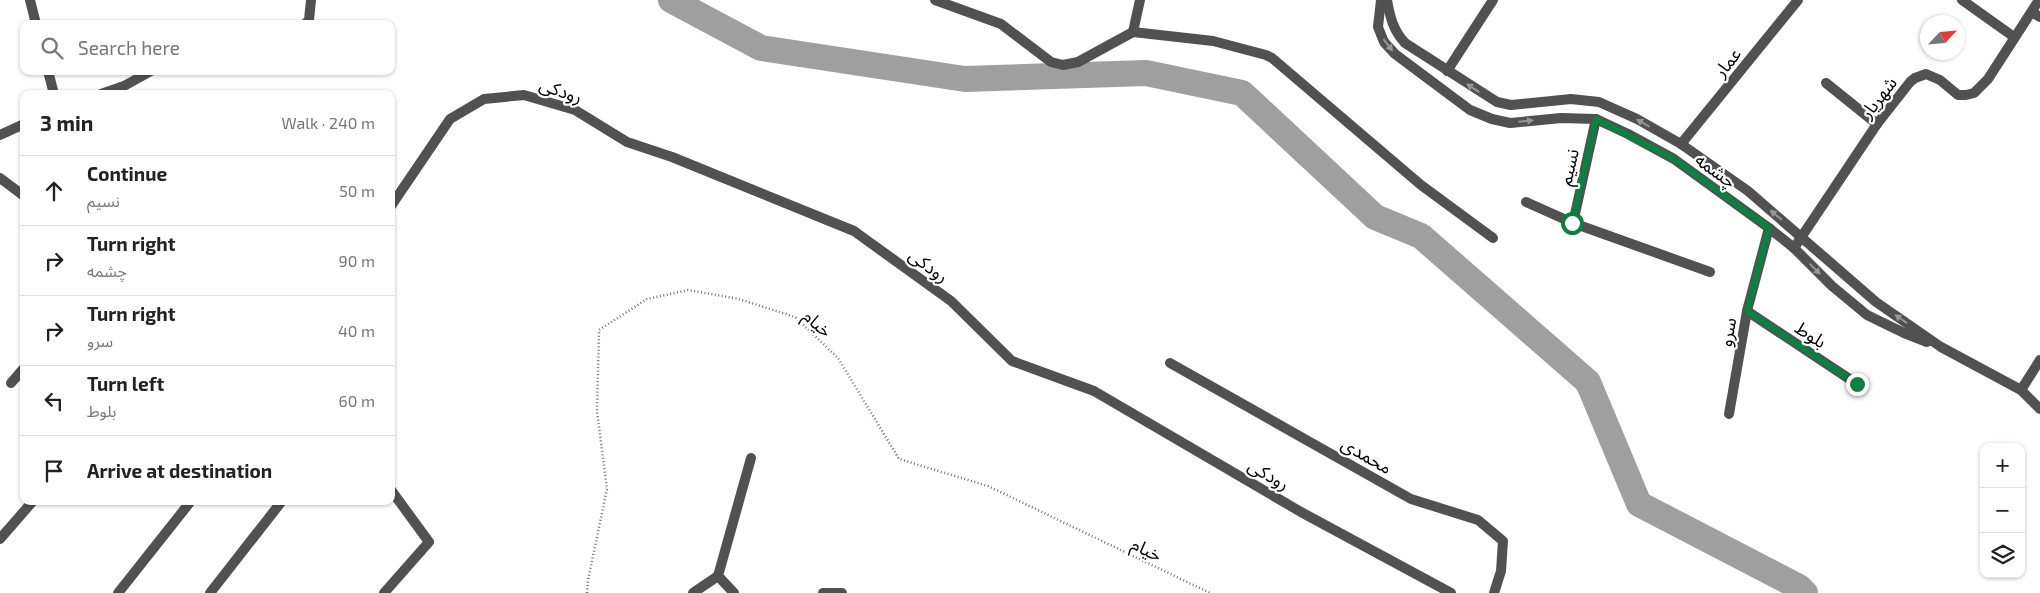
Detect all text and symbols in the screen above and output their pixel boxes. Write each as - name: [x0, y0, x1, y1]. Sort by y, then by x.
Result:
- north arrow: [1920, 15, 1965, 60]
- search box: [20, 20, 395, 75]
- icon: search: [38, 34, 66, 62]
- text: Search here: [78, 36, 180, 59]
- one-way arrow: [1383, 39, 1394, 52]
- street label: عمار: [1708, 43, 1746, 82]
- street label: رودکی: [536, 72, 585, 108]
- street label: شهریار: [1854, 72, 1902, 124]
- one-way arrow: [1466, 83, 1479, 93]
- text: 3 min: [40, 110, 93, 135]
- text: Walk · 240 m: [282, 113, 375, 132]
- one-way arrow: [1518, 117, 1534, 125]
- one-way arrow: [1637, 118, 1650, 127]
- street label: نسیم: [1553, 147, 1586, 188]
- street label: چشمه: [1691, 148, 1741, 193]
- text: Continue: [87, 162, 167, 185]
- icon: ahead: [40, 177, 68, 205]
- text: 50 m: [339, 181, 375, 200]
- text: نسیم: [87, 191, 120, 210]
- one-way arrow: [1770, 210, 1783, 221]
- route start: [1561, 212, 1584, 235]
- text: Turn right: [87, 232, 175, 255]
- street label: رودکی: [904, 243, 953, 288]
- icon: right: [40, 247, 68, 275]
- text: 90 m: [339, 251, 375, 270]
- text: چشمه: [87, 261, 127, 280]
- one-way arrow: [1809, 263, 1821, 275]
- text: Turn right: [87, 302, 175, 325]
- street label: خیام: [796, 304, 837, 345]
- one-way arrow: [1894, 314, 1908, 324]
- street label: سرو: [1714, 316, 1741, 349]
- street label: بلوط: [1791, 316, 1831, 353]
- icon: right: [40, 317, 68, 345]
- text: 40 m: [338, 321, 375, 340]
- text: سرو: [87, 331, 113, 350]
- text: Turn left: [87, 372, 164, 395]
- route end: [1846, 373, 1869, 396]
- icon: left: [40, 387, 68, 415]
- text: 60 m: [339, 391, 375, 410]
- text: بلوط: [87, 401, 116, 420]
- street label: محمدی: [1337, 432, 1396, 479]
- map controls: [1980, 443, 2025, 578]
- button: +: [1980, 443, 2025, 488]
- street label: رودکی: [1244, 453, 1294, 495]
- icon: arrive: [40, 457, 68, 485]
- text: Arrive at destination: [87, 459, 272, 482]
- button: −: [1980, 488, 2025, 533]
- street label: خیام: [1126, 532, 1166, 569]
- button: layers: [1980, 533, 2025, 578]

